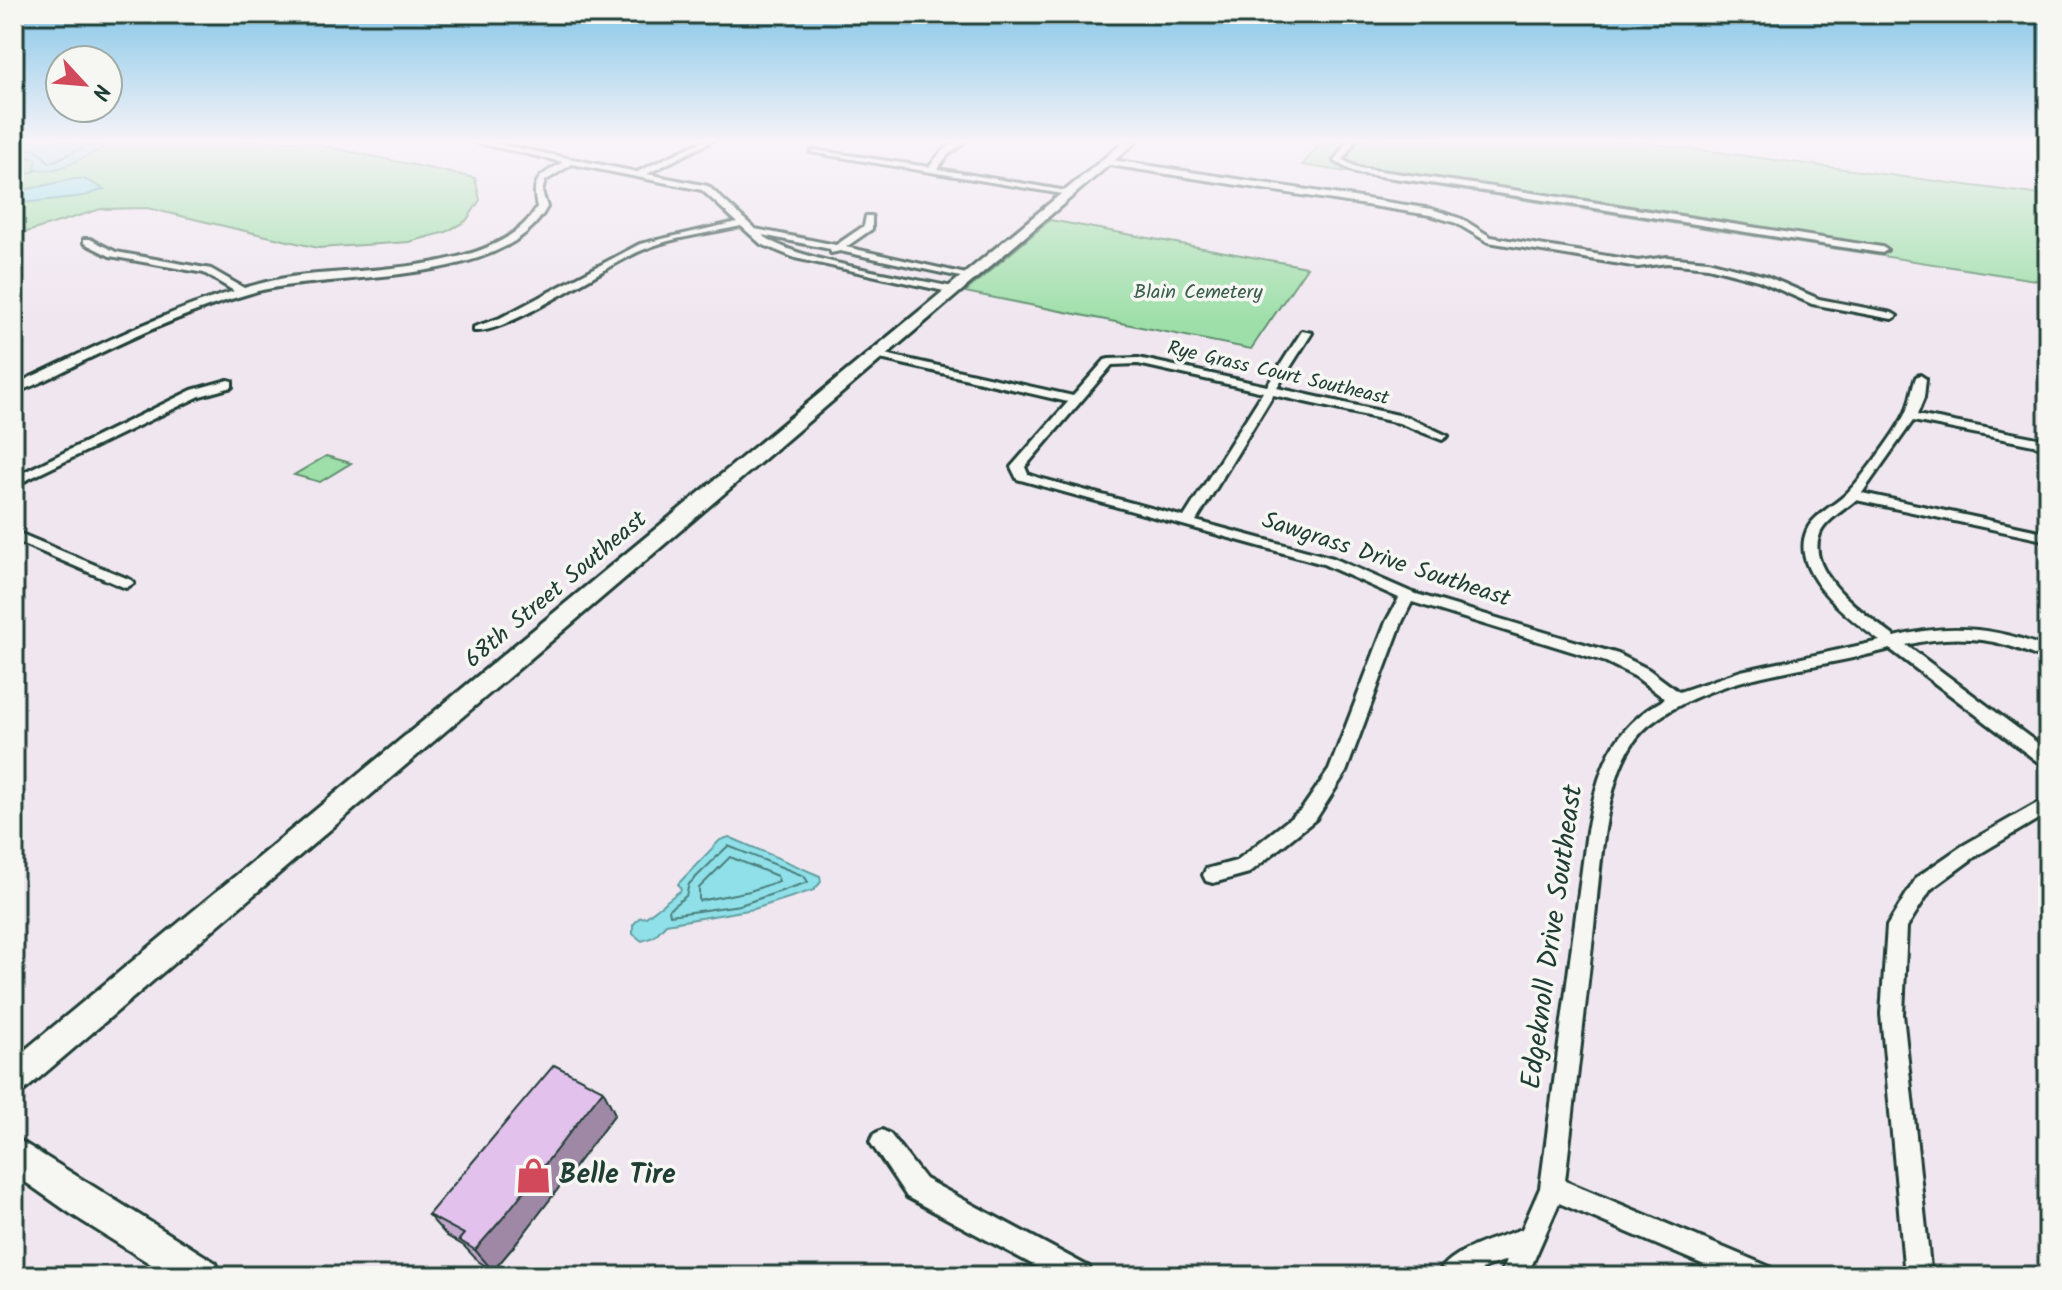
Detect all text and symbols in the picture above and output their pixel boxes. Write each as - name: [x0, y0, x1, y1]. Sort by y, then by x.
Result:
- north arrow: [44, 44, 124, 124]
- text: N: [81, 78, 119, 106]
- park label: Blain Cemetery: [1133, 277, 1263, 309]
- street label: Rye Grass Court Southeast: [1164, 333, 1392, 415]
- street label: 68th Street Southeast: [456, 501, 657, 679]
- street label: Sawgrass Drive Southeast: [1257, 501, 1516, 619]
- street label: Edgeknoll Drive Southeast: [1509, 781, 1597, 1092]
- place label: Belle Tire: [559, 1153, 676, 1198]
- shop icon: Belle Tire: [514, 1156, 552, 1194]

